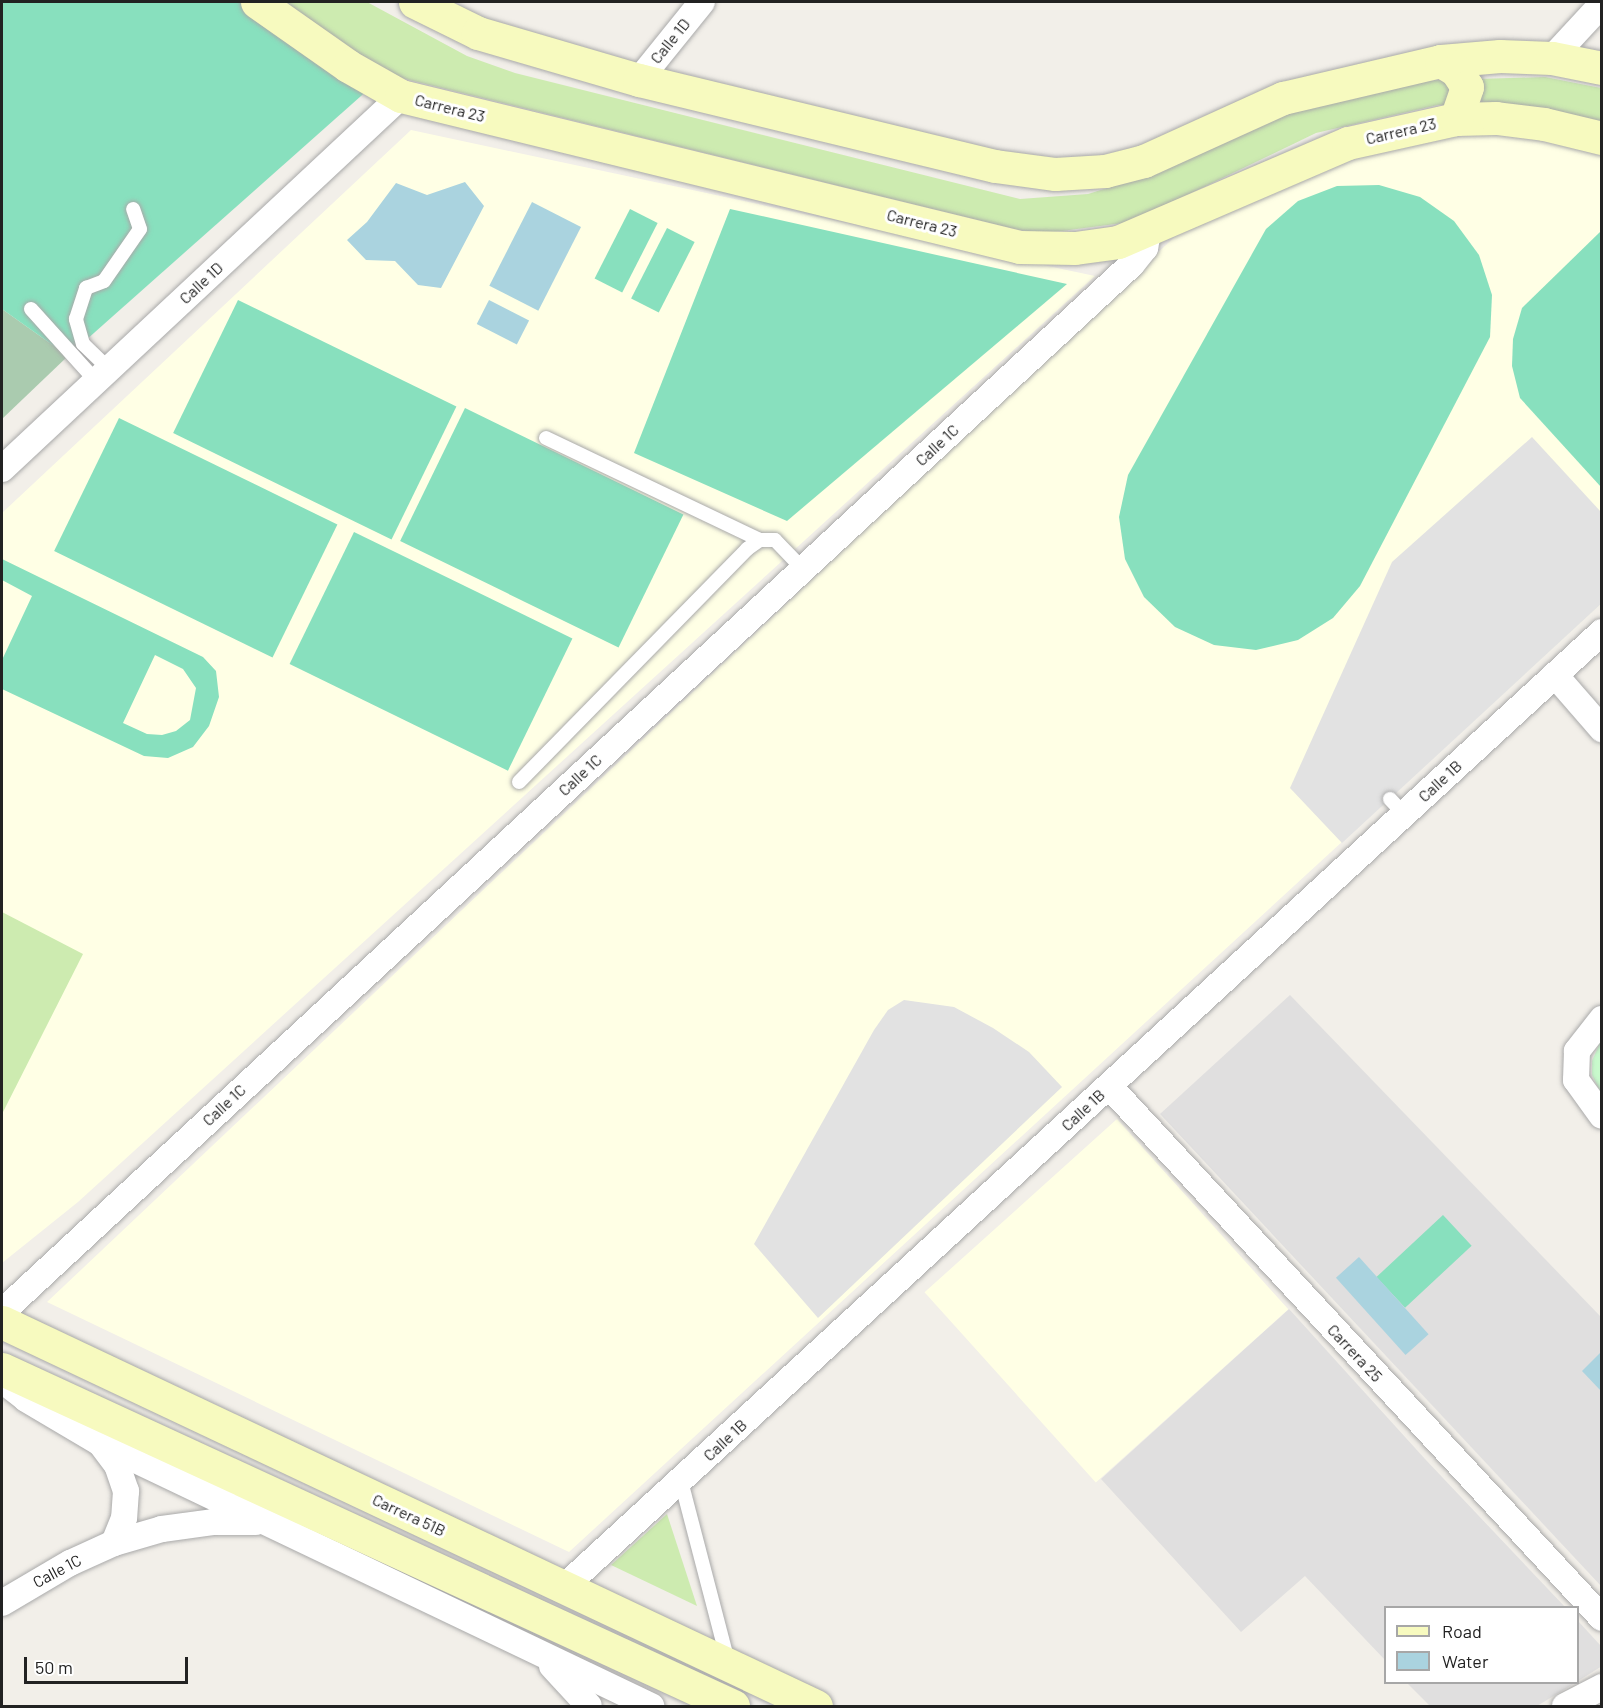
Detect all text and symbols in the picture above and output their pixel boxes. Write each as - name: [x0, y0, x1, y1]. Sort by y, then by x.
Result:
- street label: Calle 1D: [646, 15, 694, 67]
- street label: Carrera 23: [413, 90, 487, 126]
- street label: Carrera 23: [1364, 114, 1438, 148]
- street label: Carrera 23: [885, 205, 959, 241]
- street label: Calle 1D: [175, 258, 227, 308]
- street label: Calle 1C: [911, 420, 963, 470]
- street label: Calle 1C: [554, 750, 606, 800]
- street label: Calle 1B: [1414, 756, 1466, 806]
- street label: Calle 1C: [198, 1080, 250, 1130]
- street label: Calle 1B: [1057, 1085, 1109, 1135]
- street label: Carrera 25: [1323, 1320, 1387, 1386]
- street label: Calle 1B: [699, 1415, 751, 1465]
- street label: Carrera 51B: [369, 1490, 449, 1540]
- street label: Calle 1C: [29, 1550, 85, 1592]
- legend: [1384, 1606, 1579, 1684]
- text: Road: [1442, 1620, 1482, 1642]
- scale bar: [27, 1645, 190, 1683]
- text: Water: [1442, 1650, 1489, 1672]
- text: 50 m: [35, 1656, 73, 1678]

